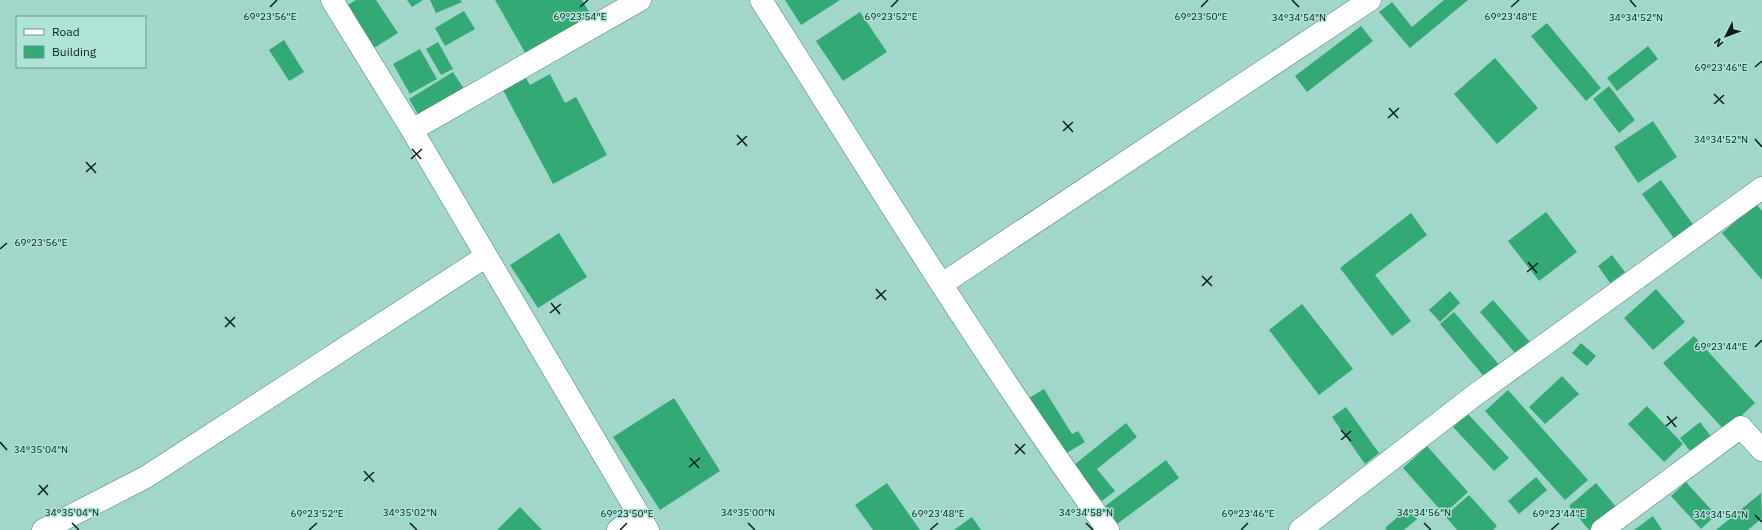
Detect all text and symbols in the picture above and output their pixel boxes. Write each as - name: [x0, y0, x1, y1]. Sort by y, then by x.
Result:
- text: 69°23'56"E: [243, 10, 297, 23]
- text: 69°23'54"E: [553, 10, 607, 23]
- text: 69°23'52"E: [864, 10, 918, 23]
- text: 69°23'50"E: [1174, 10, 1228, 23]
- text: 69°23'48"E: [1484, 10, 1538, 23]
- text: 34°34'54"N: [1272, 11, 1326, 24]
- text: 34°34'52"N: [1609, 11, 1663, 24]
- legend: [16, 16, 146, 68]
- north arrow: [1706, 16, 1746, 56]
- text: Road: [52, 24, 80, 39]
- text: N: [1711, 35, 1726, 50]
- text: Building: [52, 44, 97, 59]
- text: 69°23'46"E: [1694, 61, 1748, 74]
- text: 34°34'52"N: [1694, 133, 1748, 146]
- text: 69°23'56"E: [14, 236, 68, 249]
- text: 69°23'44"E: [1694, 340, 1748, 353]
- text: 34°35'04"N: [14, 443, 68, 456]
- text: 34°35'04"N: [45, 506, 99, 519]
- text: 34°35'02"N: [383, 506, 437, 519]
- text: 34°35'00"N: [721, 506, 775, 519]
- text: 34°34'58"N: [1059, 506, 1113, 519]
- text: 34°34'56"N: [1397, 506, 1451, 519]
- text: 69°23'52"E: [290, 507, 344, 520]
- text: 69°23'50"E: [600, 507, 654, 520]
- text: 69°23'48"E: [911, 507, 965, 520]
- text: 69°23'46"E: [1221, 507, 1275, 520]
- text: 69°23'44"E: [1532, 507, 1586, 520]
- text: 34°34'54"N: [1694, 508, 1748, 521]

